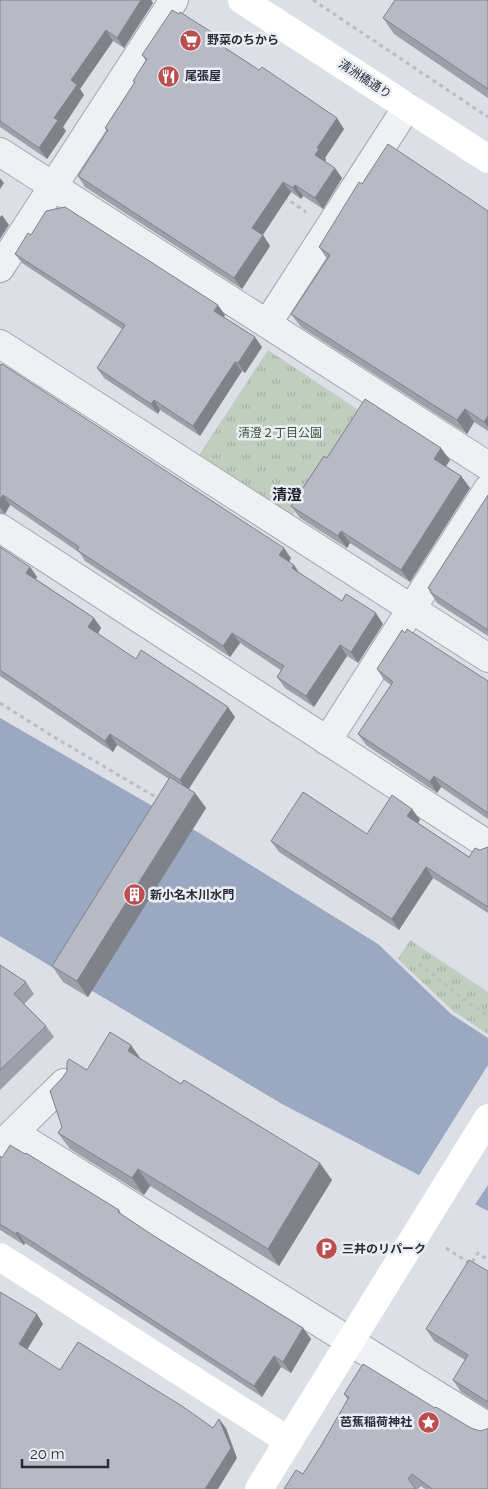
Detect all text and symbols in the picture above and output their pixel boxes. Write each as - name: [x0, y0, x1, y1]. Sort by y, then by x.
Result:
- supermarket icon: 野菜のちから: [179, 28, 203, 52]
- place label: 野菜のちから: [207, 33, 279, 47]
- street label: 清洲橋通り: [336, 57, 394, 101]
- restaurant icon: 尾張屋: [157, 64, 181, 88]
- place label: 尾張屋: [185, 69, 221, 83]
- park label: 清澄２丁目公園: [238, 426, 322, 440]
- district label: 清澄: [272, 486, 302, 504]
- building icon: 新小名木川水門: [122, 883, 146, 907]
- place label: 新小名木川水門: [150, 888, 234, 902]
- parking icon: 三井のリパーク: [314, 1237, 338, 1261]
- place label: 三井のリパーク: [342, 1242, 426, 1256]
- place icon: 芭蕉稲荷神社: [416, 1410, 440, 1434]
- place label: 芭蕉稲荷神社: [340, 1415, 412, 1429]
- scale bar: [22, 1436, 109, 1468]
- text: 20 m: [30, 1445, 65, 1463]

